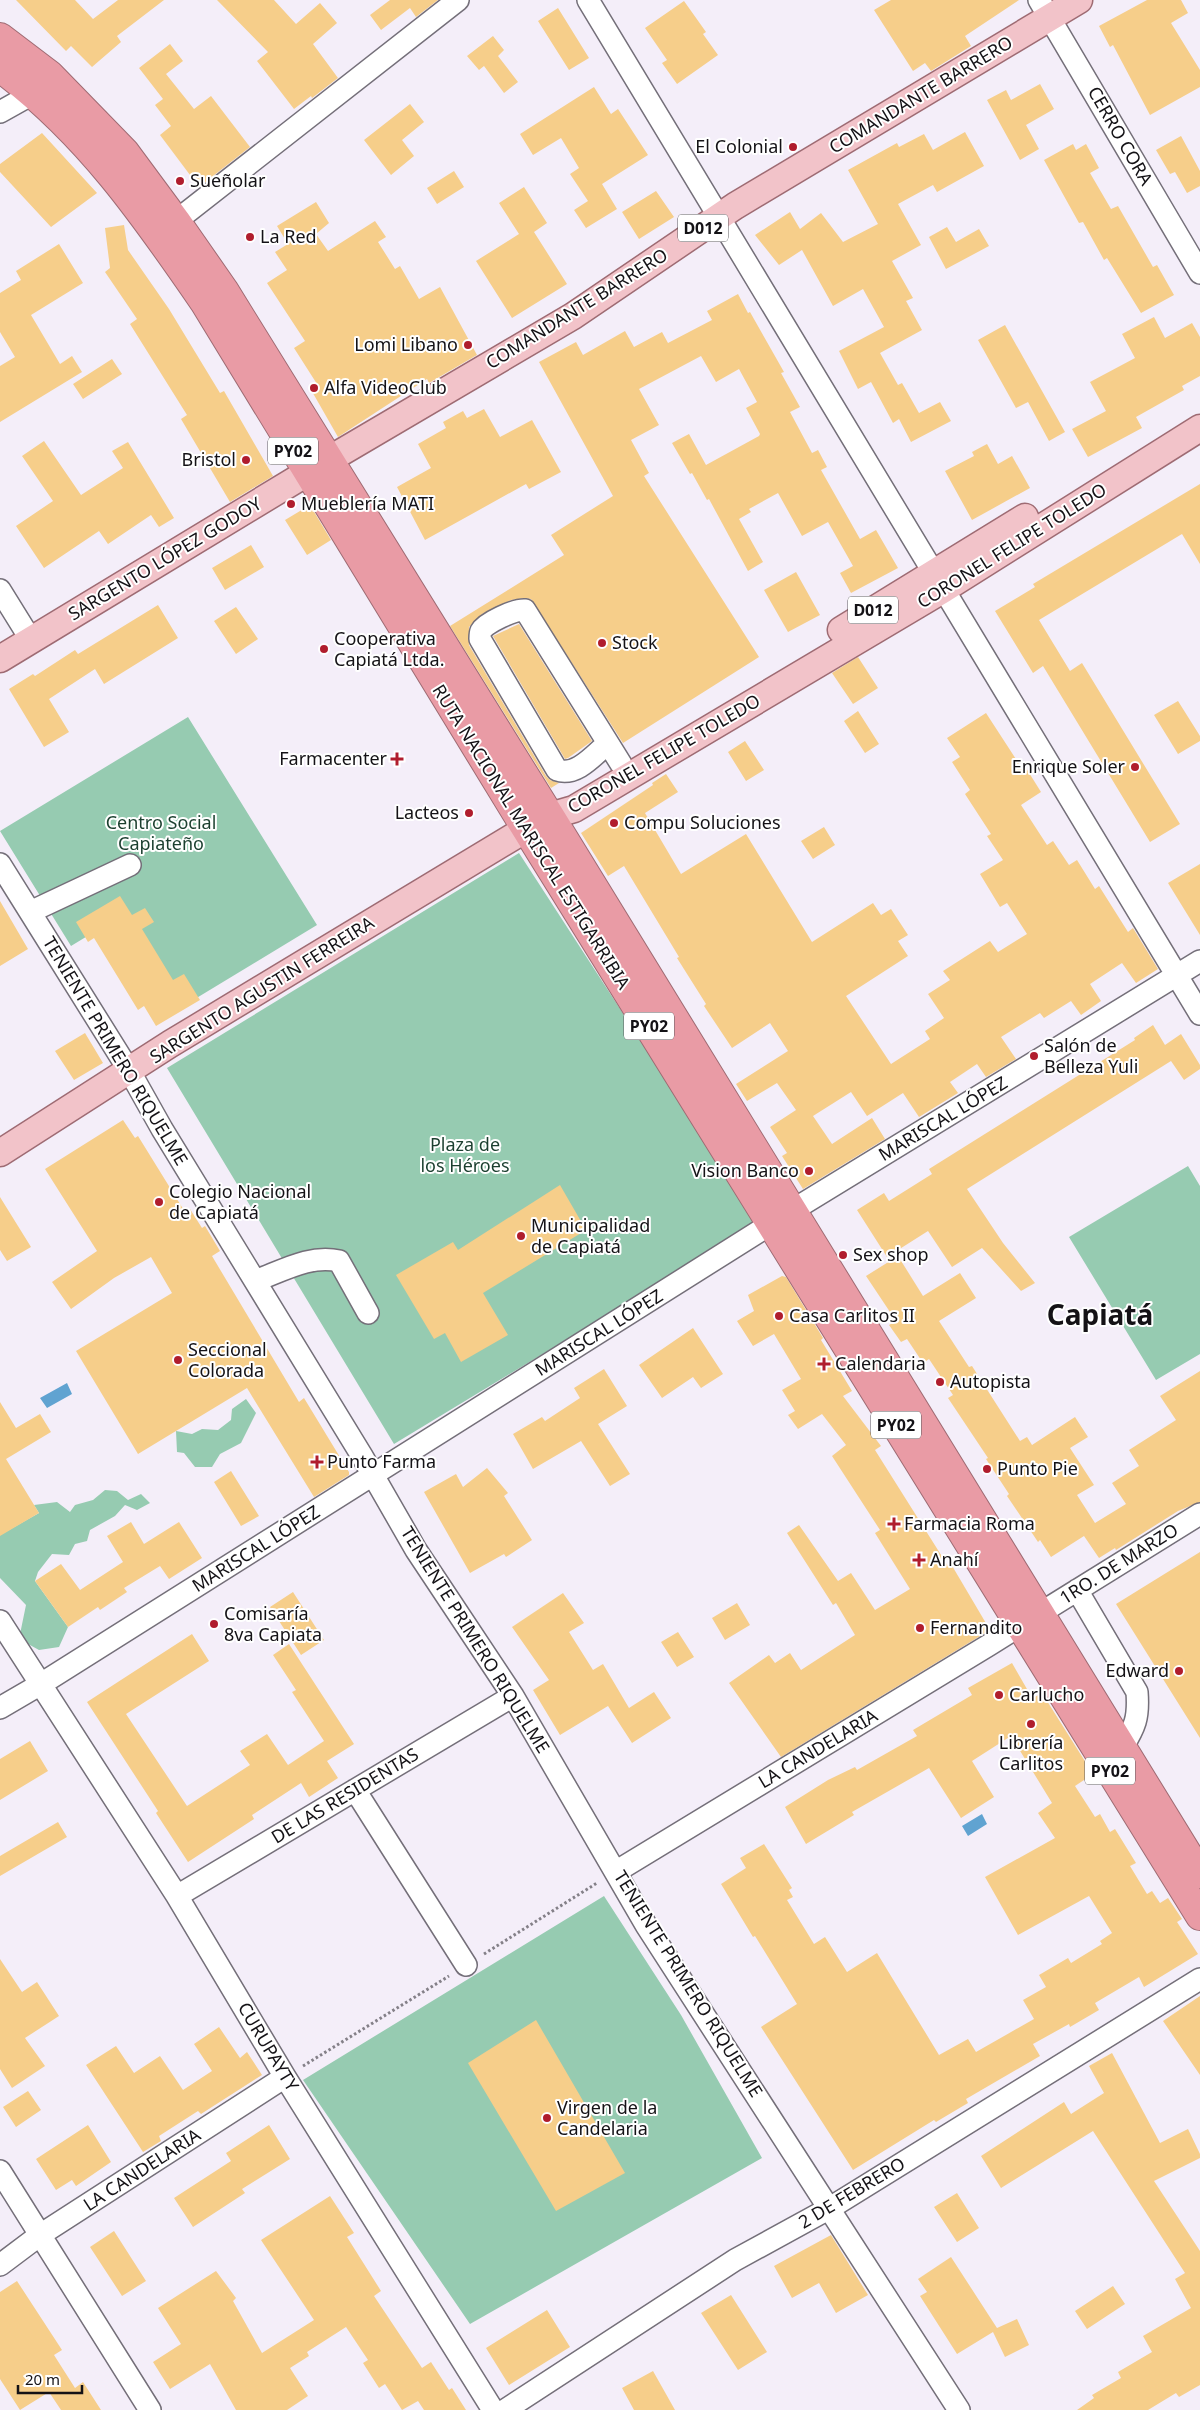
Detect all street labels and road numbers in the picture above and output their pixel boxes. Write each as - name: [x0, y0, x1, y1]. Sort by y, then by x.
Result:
- street label: COMANDANTE BARRERO: [824, 30, 1017, 159]
- street label: CERRO CORA: [1083, 82, 1159, 190]
- road number: D012: [678, 214, 728, 242]
- street label: COMANDANTE BARRERO: [481, 242, 672, 374]
- road number: PY02: [268, 438, 318, 464]
- street label: CORONEL FELIPE TOLEDO: [912, 477, 1111, 613]
- street label: SARGENTO LÓPEZ GODOY: [64, 490, 266, 625]
- road number: D012: [848, 596, 898, 624]
- street label: RUTA NACIONAL MARISCAL ESTIGARRIBIA: [428, 679, 636, 994]
- street label: CORONEL FELIPE TOLEDO: [563, 688, 764, 818]
- street label: SARGENTO AGUSTIN FERREIRA: [145, 910, 379, 1068]
- street label: TENIENTE PRIMERO RIQUELME: [38, 932, 194, 1169]
- road number: PY02: [624, 1012, 674, 1040]
- street label: MARISCAL LÓPEZ: [874, 1070, 1011, 1166]
- street label: MARISCAL LÓPEZ: [530, 1283, 667, 1381]
- road number: PY02: [871, 1412, 921, 1438]
- street label: MARISCAL LÓPEZ: [187, 1499, 324, 1597]
- street label: 1RO. DE MARZO: [1055, 1517, 1182, 1609]
- street label: TENIENTE PRIMERO RIQUELME: [396, 1522, 556, 1757]
- street label: LA CANDELARIA: [753, 1703, 882, 1793]
- street label: DE LAS RESIDENTAS: [267, 1742, 423, 1849]
- road number: PY02: [1085, 1758, 1135, 1784]
- street label: TENIENTE PRIMERO RIQUELME: [609, 1866, 769, 2101]
- street label: CURUPAYTY: [233, 1998, 305, 2096]
- street label: LA CANDELARIA: [78, 2122, 205, 2216]
- street label: 2 DE FEBRERO: [794, 2151, 909, 2233]

